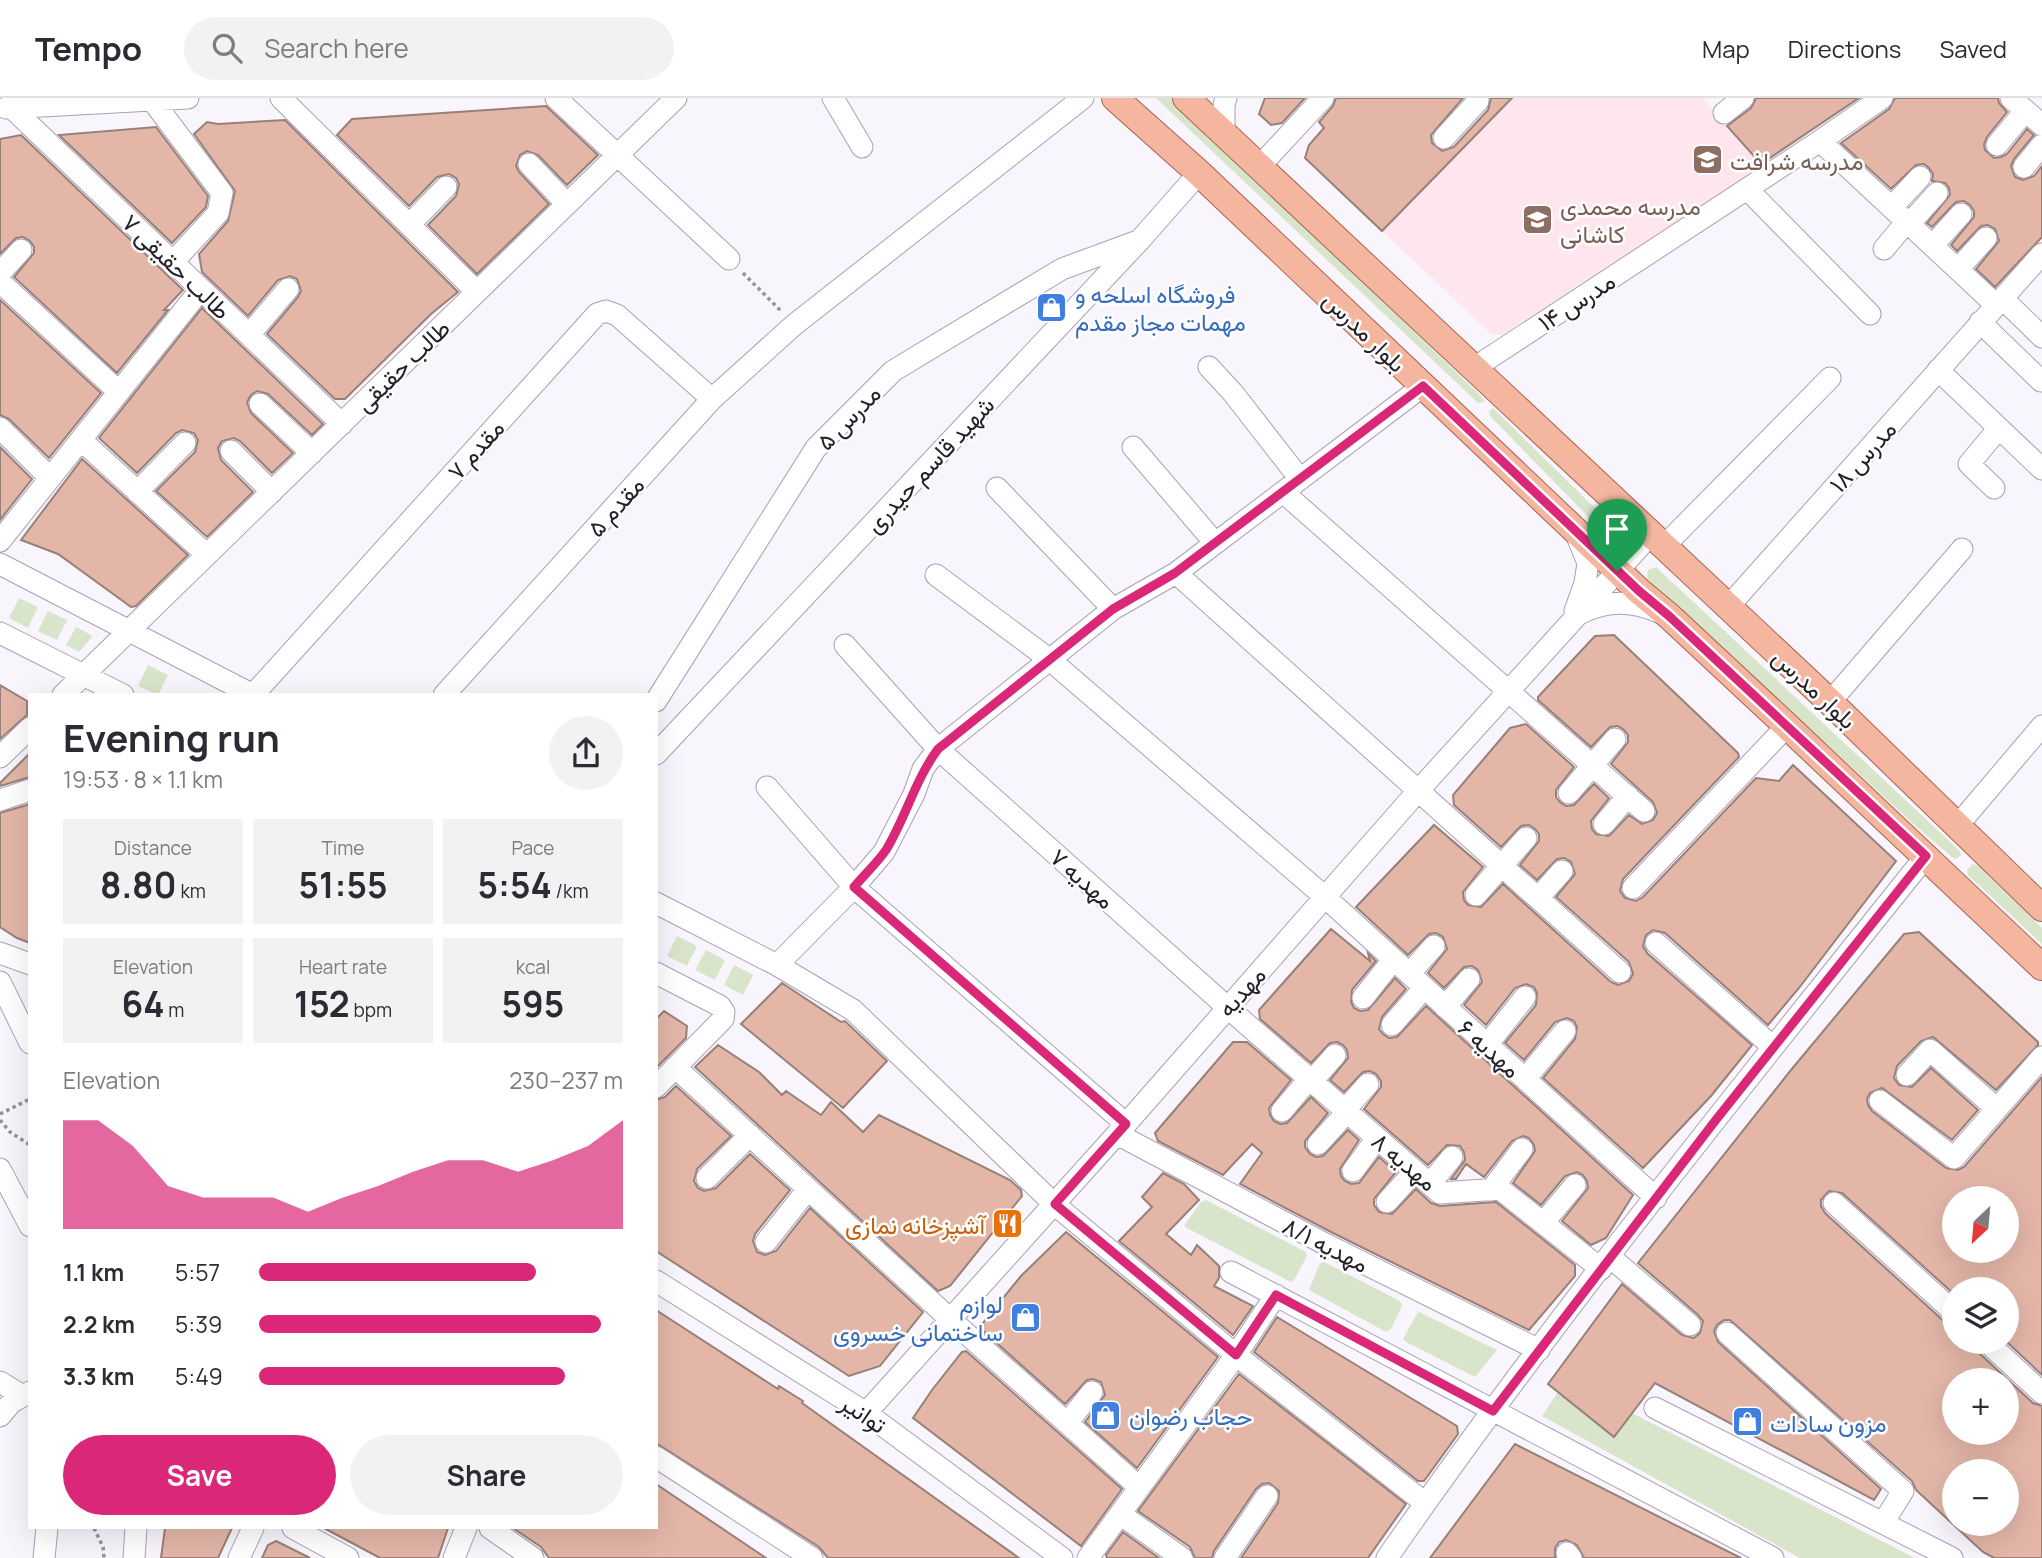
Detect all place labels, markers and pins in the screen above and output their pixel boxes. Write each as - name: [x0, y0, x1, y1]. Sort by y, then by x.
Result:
- school or university icon: مدرسه شرافت: [1690, 143, 1724, 177]
- place label: مدرسه شرافت: [1730, 144, 1863, 177]
- place label: مدرسه محمدی کاشانی: [1560, 189, 1701, 250]
- school or university icon: مدرسه محمدی کاشانی: [1520, 202, 1554, 236]
- place label: فروشگاه اسلحه و مهمات مجاز مقدم: [1075, 277, 1246, 339]
- shop icon: فروشگاه اسلحه و مهمات مجاز مقدم: [1035, 290, 1069, 324]
- pin: [1587, 499, 1647, 571]
- restaurant icon: آشپزخانه نمازی: [991, 1207, 1025, 1241]
- place label: آشپزخانه نمازی: [845, 1208, 987, 1242]
- place label: لوازم ساختمانی خسروی: [833, 1287, 1003, 1348]
- shop icon: لوازم ساختمانی خسروی: [1009, 1300, 1043, 1334]
- shop icon: حجاب رضوان: [1089, 1398, 1123, 1432]
- place label: حجاب رضوان: [1129, 1399, 1252, 1432]
- shop icon: مزون سادات: [1730, 1405, 1764, 1439]
- place label: مزون سادات: [1770, 1406, 1887, 1439]

